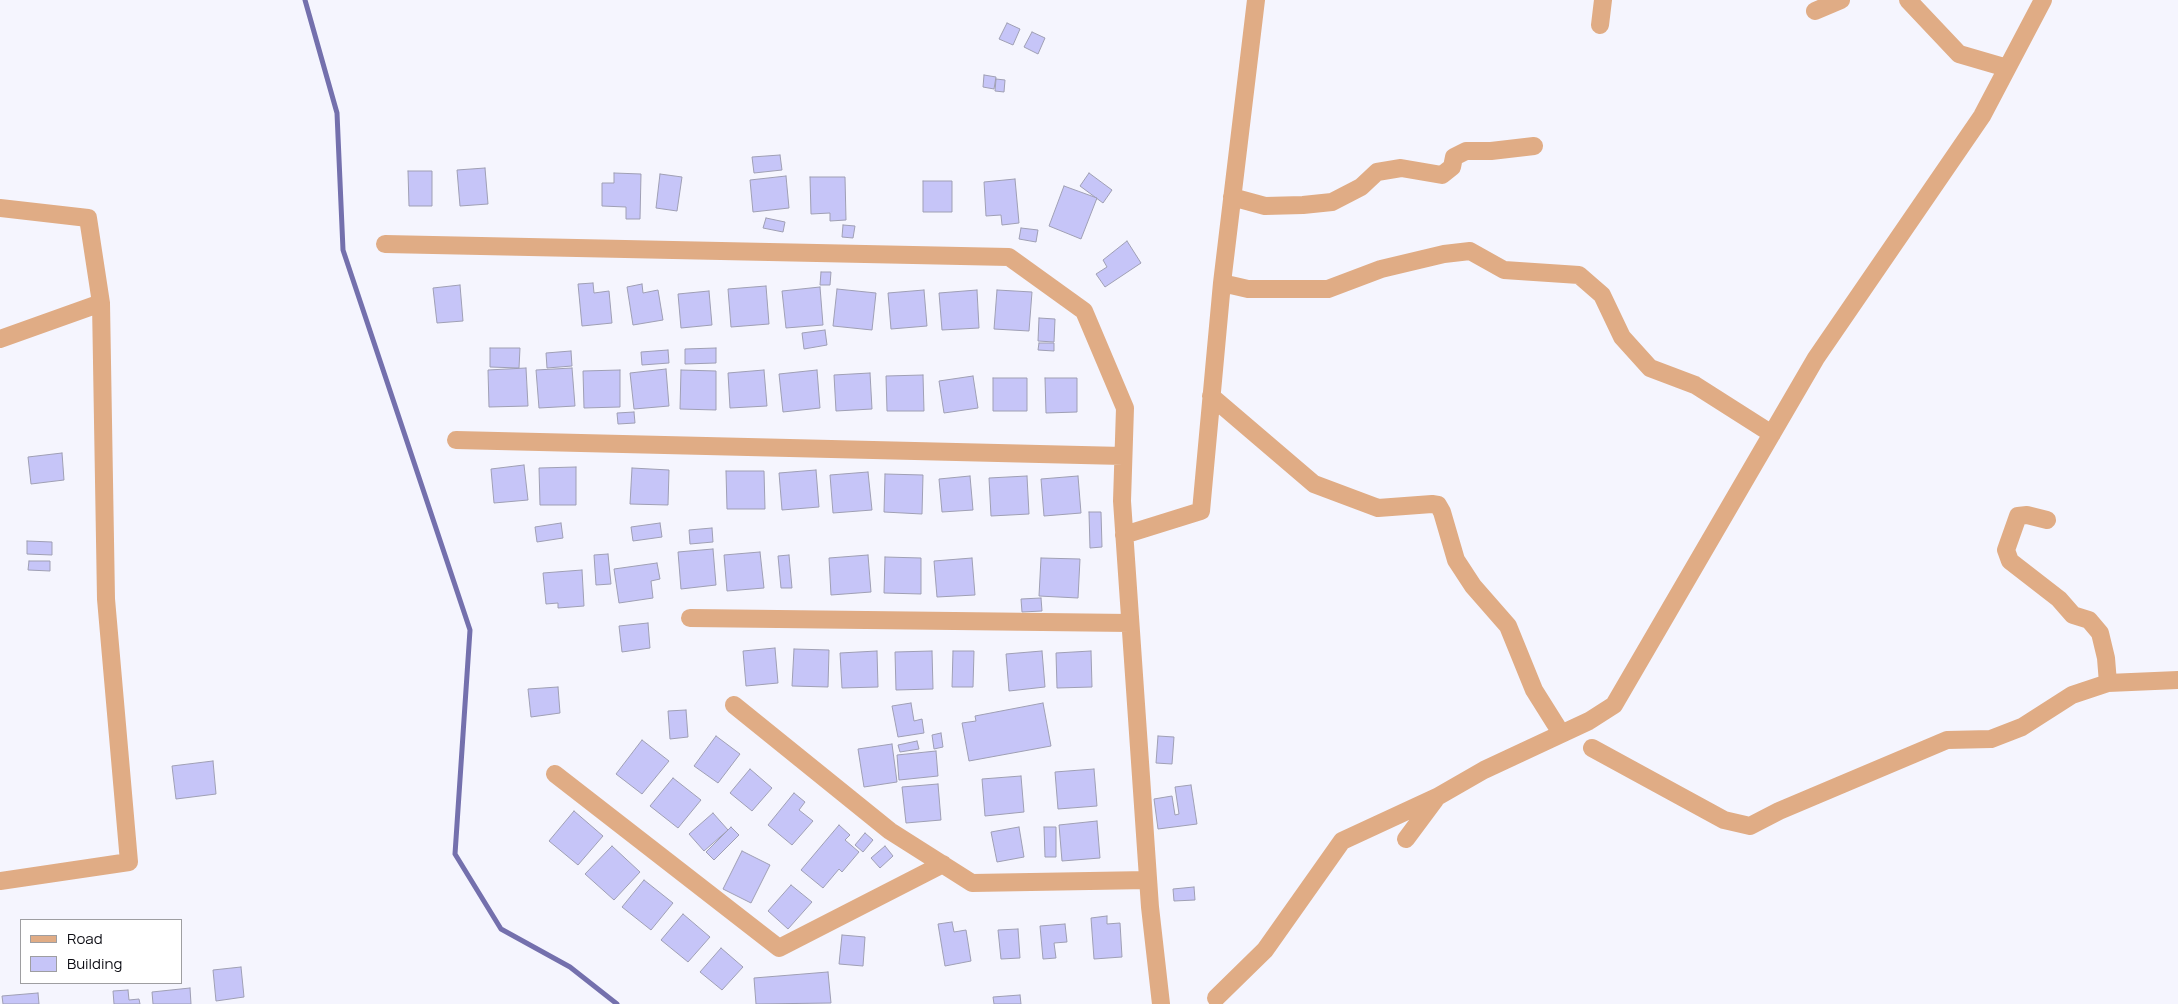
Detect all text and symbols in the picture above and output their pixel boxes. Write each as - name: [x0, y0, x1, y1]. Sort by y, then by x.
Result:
- legend: [20, 919, 182, 984]
- text: Road: [67, 928, 103, 949]
- text: Building: [67, 953, 122, 974]

